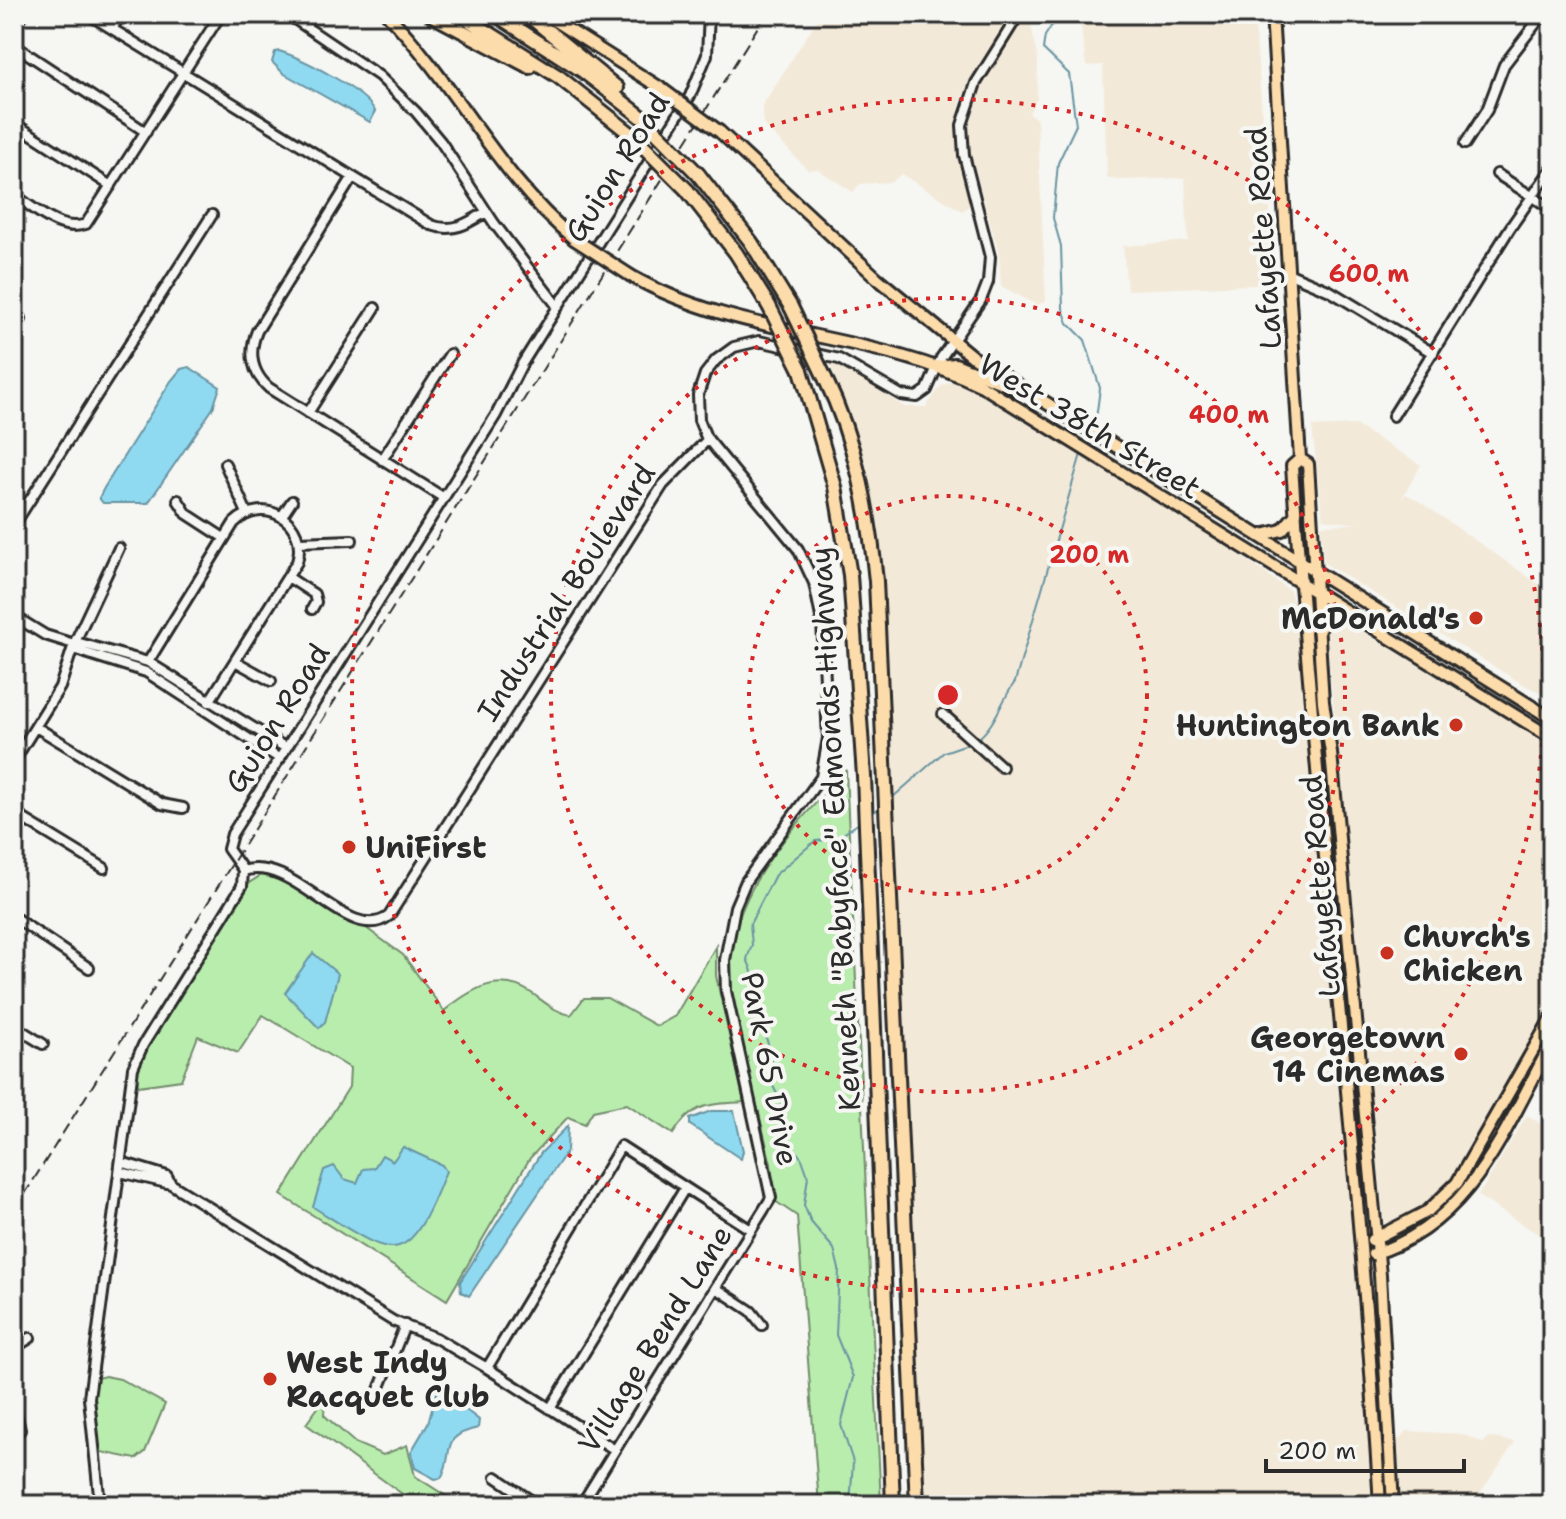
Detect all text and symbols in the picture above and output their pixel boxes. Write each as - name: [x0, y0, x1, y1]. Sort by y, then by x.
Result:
- street label: Guion Road: [555, 84, 679, 250]
- street label: Lafayette Road: [1235, 125, 1291, 351]
- text: 600 m: [1329, 258, 1409, 290]
- street label: West 38th Street: [971, 343, 1209, 509]
- text: 400 m: [1189, 399, 1269, 431]
- street label: Industrial Boulevard: [467, 455, 665, 729]
- text: 200 m: [1049, 539, 1129, 571]
- street label: Kenneth "Babyface" Edmonds Highway: [800, 546, 870, 1112]
- place label: McDonald's: [1281, 598, 1460, 639]
- marker: McDonald's: [1467, 609, 1485, 627]
- street label: Guion Road: [215, 635, 339, 801]
- centre of rings: [934, 681, 962, 709]
- place label: Huntington Bank: [1176, 705, 1440, 746]
- marker: Huntington Bank: [1447, 716, 1465, 734]
- street label: Lafayette Road: [1290, 773, 1350, 999]
- place label: UniFirst: [365, 827, 487, 868]
- marker: UniFirst: [340, 838, 358, 856]
- place label: Church's Chicken: [1403, 916, 1531, 991]
- marker: Church's Chicken: [1378, 944, 1396, 962]
- street label: Park 65 Drive: [731, 969, 809, 1169]
- place label: Georgetown 14 Cinemas: [1250, 1017, 1445, 1092]
- marker: Georgetown 14 Cinemas: [1452, 1045, 1470, 1063]
- street label: Village Bend Lane: [568, 1217, 742, 1461]
- place label: West Indy Racquet Club: [286, 1342, 490, 1417]
- marker: West Indy Racquet Club: [261, 1370, 279, 1388]
- scale bar: [1266, 1423, 1464, 1473]
- text: 200 m: [1278, 1435, 1356, 1467]

